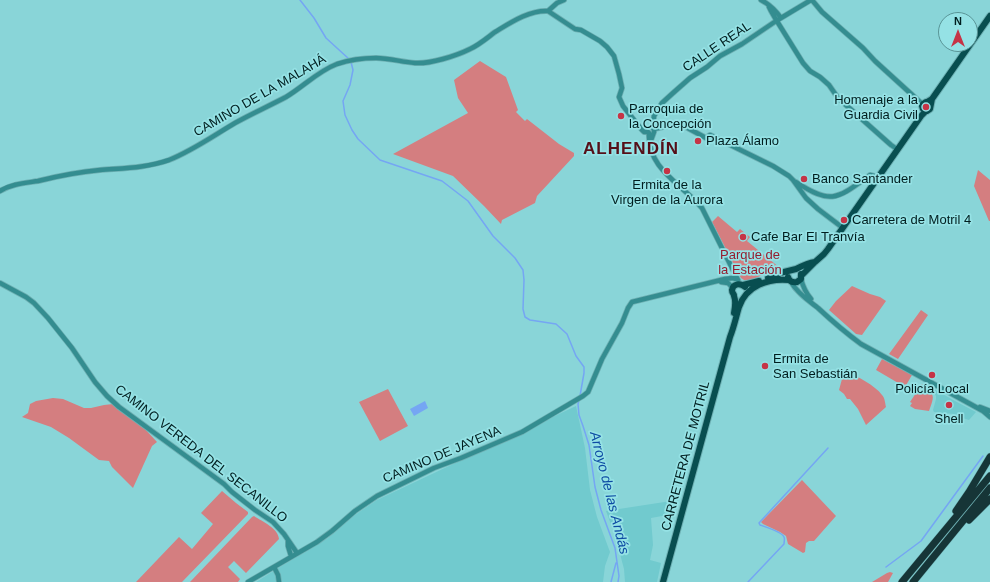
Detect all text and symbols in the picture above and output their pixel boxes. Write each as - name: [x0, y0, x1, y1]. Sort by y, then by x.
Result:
- north arrow: [938, 12, 978, 52]
- text: N: [954, 15, 962, 27]
- street label: CALLE REAL: [680, 19, 754, 75]
- street label: CAMINO DE LA MALAHÁ: [191, 52, 329, 140]
- place label: Homenaje a la Guardia Civil: [834, 92, 918, 123]
- place label: Parroquia de la Concepción: [629, 101, 711, 132]
- marker: Homenaje a la Guardia Civil: [921, 102, 931, 112]
- marker: Parroquia de la Concepción: [616, 111, 626, 121]
- place label: Plaza Álamo: [706, 133, 779, 149]
- marker: Plaza Álamo: [693, 136, 703, 146]
- district label: ALHENDÍN: [583, 139, 679, 159]
- marker: Ermita de la Virgen de la Aurora: [662, 166, 672, 176]
- place label: Banco Santander: [812, 171, 912, 187]
- marker: Banco Santander: [799, 174, 809, 184]
- place label: Ermita de la Virgen de la Aurora: [611, 177, 723, 208]
- place label: Carretera de Motril 4: [852, 212, 971, 228]
- marker: Carretera de Motril 4: [839, 215, 849, 225]
- place label: Cafe Bar El Tranvía: [751, 229, 865, 245]
- marker: Cafe Bar El Tranvía: [738, 232, 748, 242]
- park label: Parque de la Estación: [718, 247, 782, 278]
- place label: Ermita de San Sebastián: [773, 351, 858, 382]
- marker: Ermita de San Sebastián: [760, 361, 770, 371]
- marker: Policía Local: [927, 370, 937, 380]
- street label: CARRETERA DE MOTRIL: [658, 379, 714, 533]
- place label: Policía Local: [895, 381, 969, 397]
- street label: CAMINO VEREDA DEL SECANILLO: [112, 382, 290, 526]
- marker: Shell: [944, 400, 954, 410]
- place label: Shell: [935, 411, 963, 427]
- street label: CAMINO DE JAYENA: [381, 423, 503, 487]
- water label: Arroyo de las Andás: [586, 430, 632, 556]

